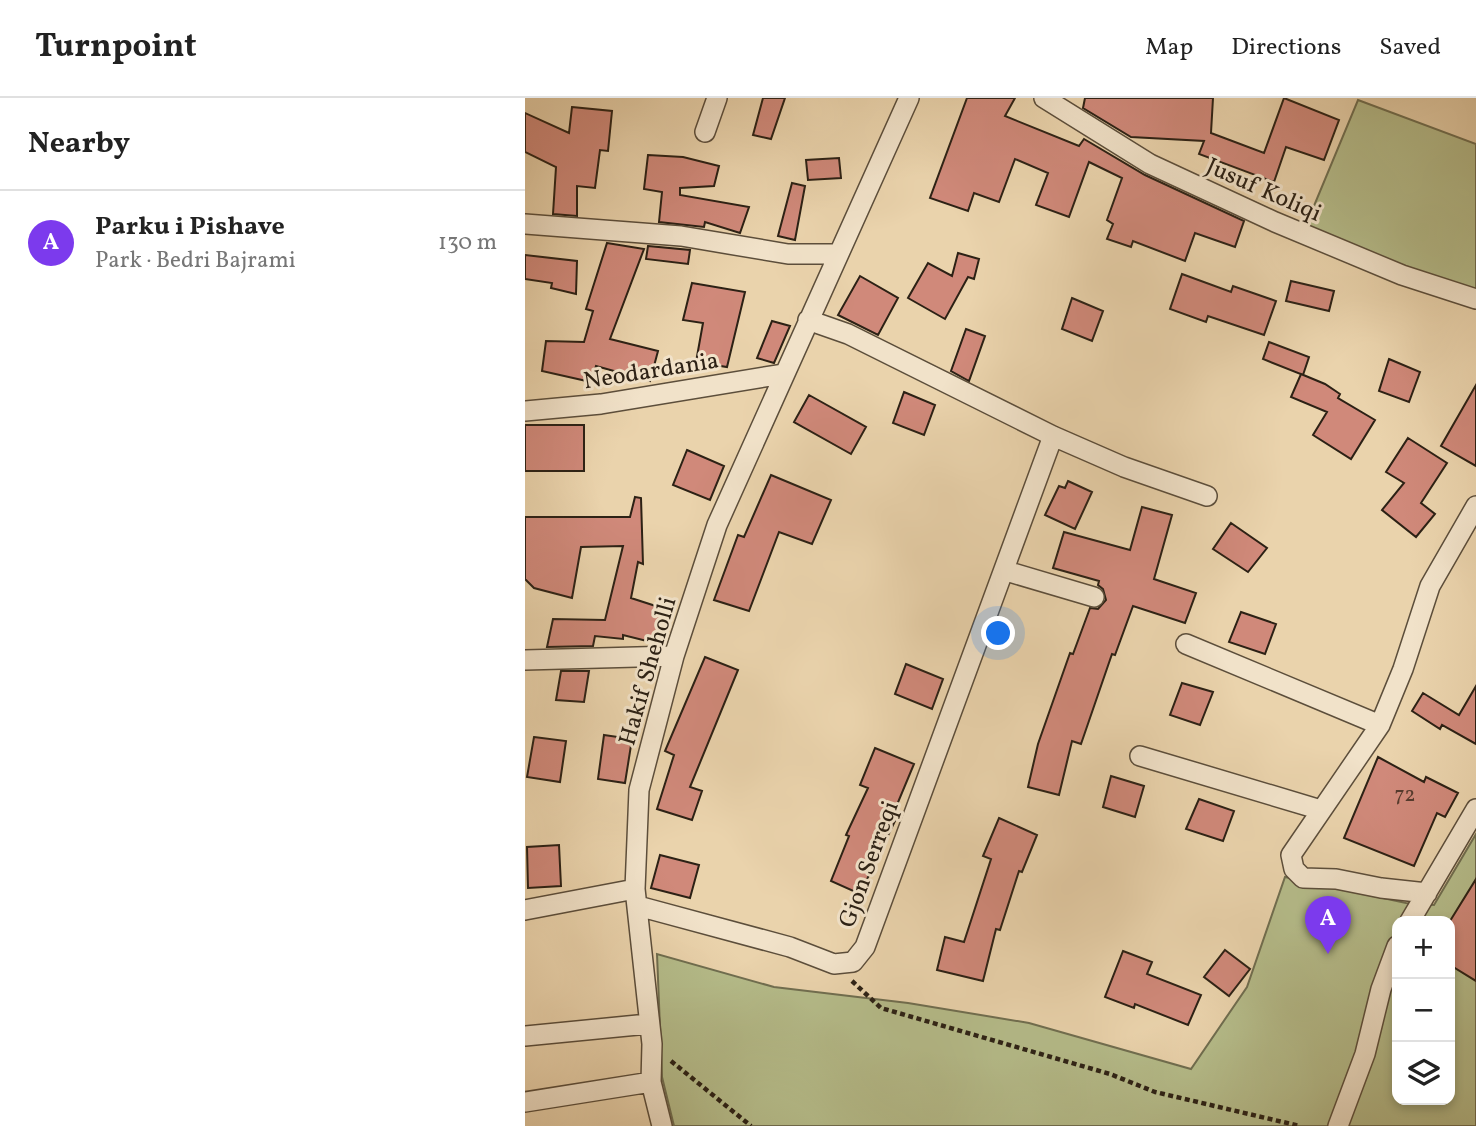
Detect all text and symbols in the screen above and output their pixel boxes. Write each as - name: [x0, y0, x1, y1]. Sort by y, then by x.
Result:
- text: Turnpoint: [35, 25, 197, 71]
- text: Map: [1145, 31, 1193, 65]
- text: Directions: [1231, 31, 1341, 65]
- text: Saved: [1379, 31, 1441, 65]
- text: Nearby: [28, 123, 130, 165]
- street label: Jusuf Koliqi: [1200, 150, 1326, 231]
- text: Parku i Pishave: [95, 209, 285, 245]
- text: A: [43, 227, 59, 259]
- text: 130 m: [438, 227, 497, 259]
- text: Park · Bedri Bajrami: [95, 245, 296, 277]
- street label: Neodardania: [581, 345, 721, 399]
- street label: Hakif Sheholli: [611, 593, 686, 750]
- your location: [981, 616, 1015, 650]
- house number: 72: [1394, 781, 1416, 810]
- street label: Gjon Serreqi: [831, 797, 909, 933]
- pin: A: [1305, 896, 1351, 954]
- map controls: [1392, 916, 1455, 1105]
- button: +: [1392, 916, 1455, 979]
- button: −: [1392, 979, 1455, 1042]
- button: layers: [1392, 1042, 1455, 1105]

